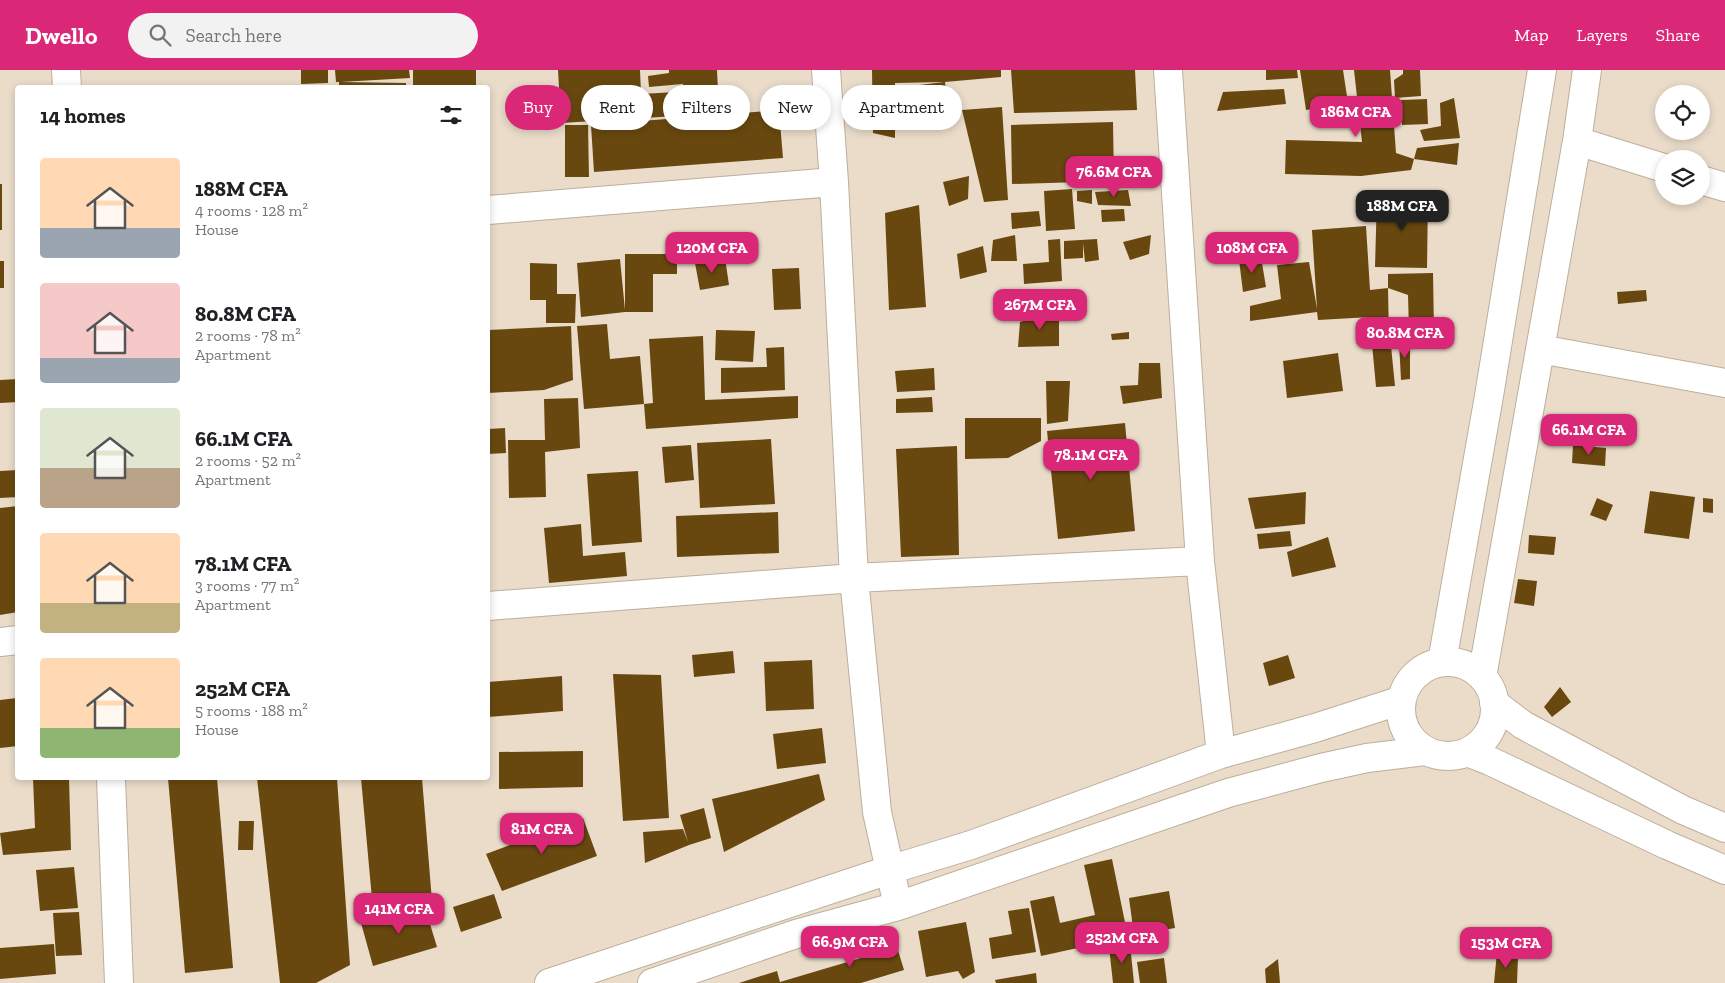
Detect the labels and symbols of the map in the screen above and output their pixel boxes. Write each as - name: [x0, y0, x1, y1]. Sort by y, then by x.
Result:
- pin: 186M CFA: [1304, 96, 1408, 138]
- pin: 76.6M CFA: [1057, 156, 1171, 198]
- pin: 188M CFA: [1350, 190, 1454, 232]
- pin: 120M CFA: [660, 232, 764, 274]
- pin: 108M CFA: [1200, 232, 1304, 274]
- pin: 267M CFA: [988, 288, 1092, 331]
- pin: 80.8M CFA: [1348, 316, 1462, 359]
- pin: 66.1M CFA: [1532, 414, 1646, 456]
- pin: 78.1M CFA: [1034, 438, 1148, 481]
- pin: 81M CFA: [496, 812, 588, 855]
- pin: 141M CFA: [347, 892, 451, 935]
- pin: 252M CFA: [1070, 922, 1174, 964]
- pin: 66.9M CFA: [793, 926, 907, 968]
- pin: 153M CFA: [1454, 926, 1558, 969]

